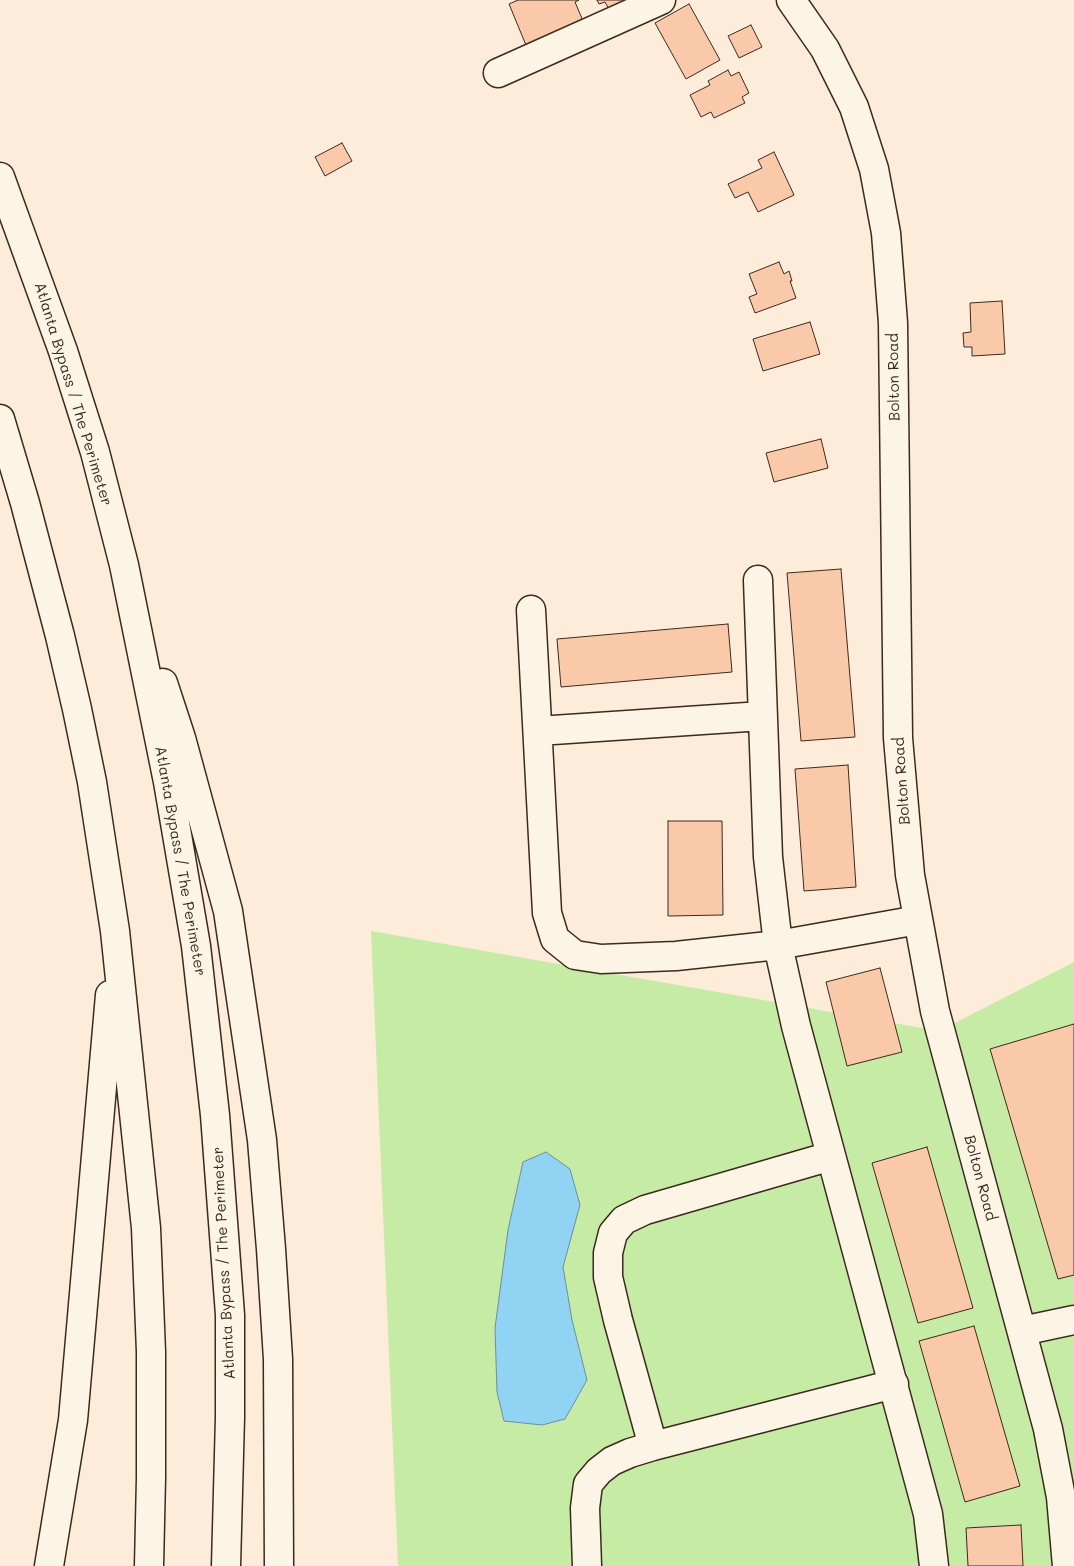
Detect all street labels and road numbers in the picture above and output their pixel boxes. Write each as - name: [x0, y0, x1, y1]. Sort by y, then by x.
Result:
- street label: Atlanta Bypass / The Perimeter: [30, 280, 116, 508]
- street label: Bolton Road: [884, 333, 904, 421]
- street label: Bolton Road: [890, 737, 914, 825]
- street label: Atlanta Bypass / The Perimeter: [151, 745, 209, 977]
- street label: Bolton Road: [960, 1133, 1000, 1223]
- street label: Atlanta Bypass / The Perimeter: [209, 1146, 239, 1380]

